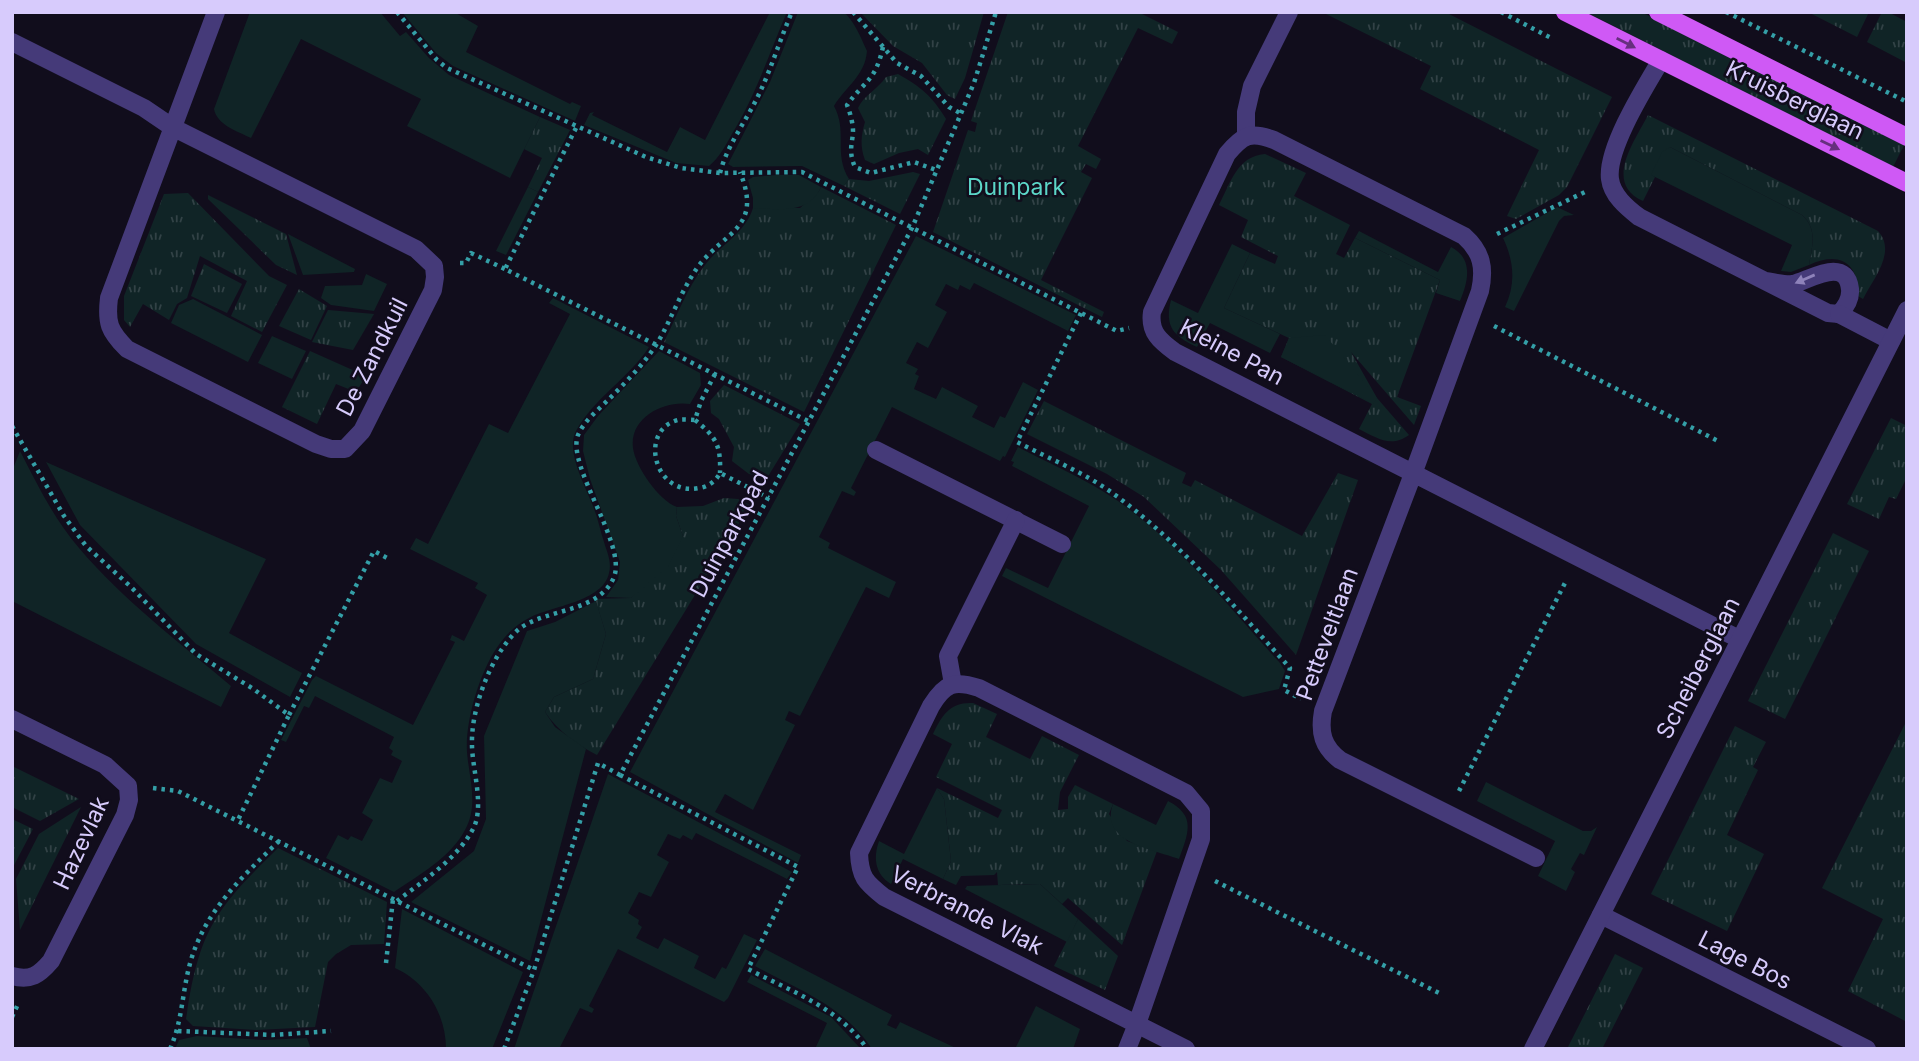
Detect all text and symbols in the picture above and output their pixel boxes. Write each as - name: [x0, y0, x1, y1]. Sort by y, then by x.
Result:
- one-way arrow: [1616, 37, 1636, 48]
- street label: Kruisberglaan: [1721, 54, 1869, 146]
- one-way arrow: [1820, 139, 1840, 150]
- park label: Duinpark: [967, 173, 1065, 201]
- one-way arrow: [1795, 273, 1815, 285]
- street label: De Zandkuil: [330, 293, 414, 421]
- street label: Kleine Pan: [1175, 313, 1289, 391]
- street label: Duinparkpad: [684, 466, 774, 602]
- street label: Petteveltlaan: [1290, 564, 1364, 704]
- street label: Scheiberglaan: [1650, 592, 1746, 744]
- street label: Hazevlak: [47, 792, 115, 894]
- street label: Verbrande Vlak: [886, 860, 1048, 961]
- street label: Lage Bos: [1694, 925, 1796, 995]

